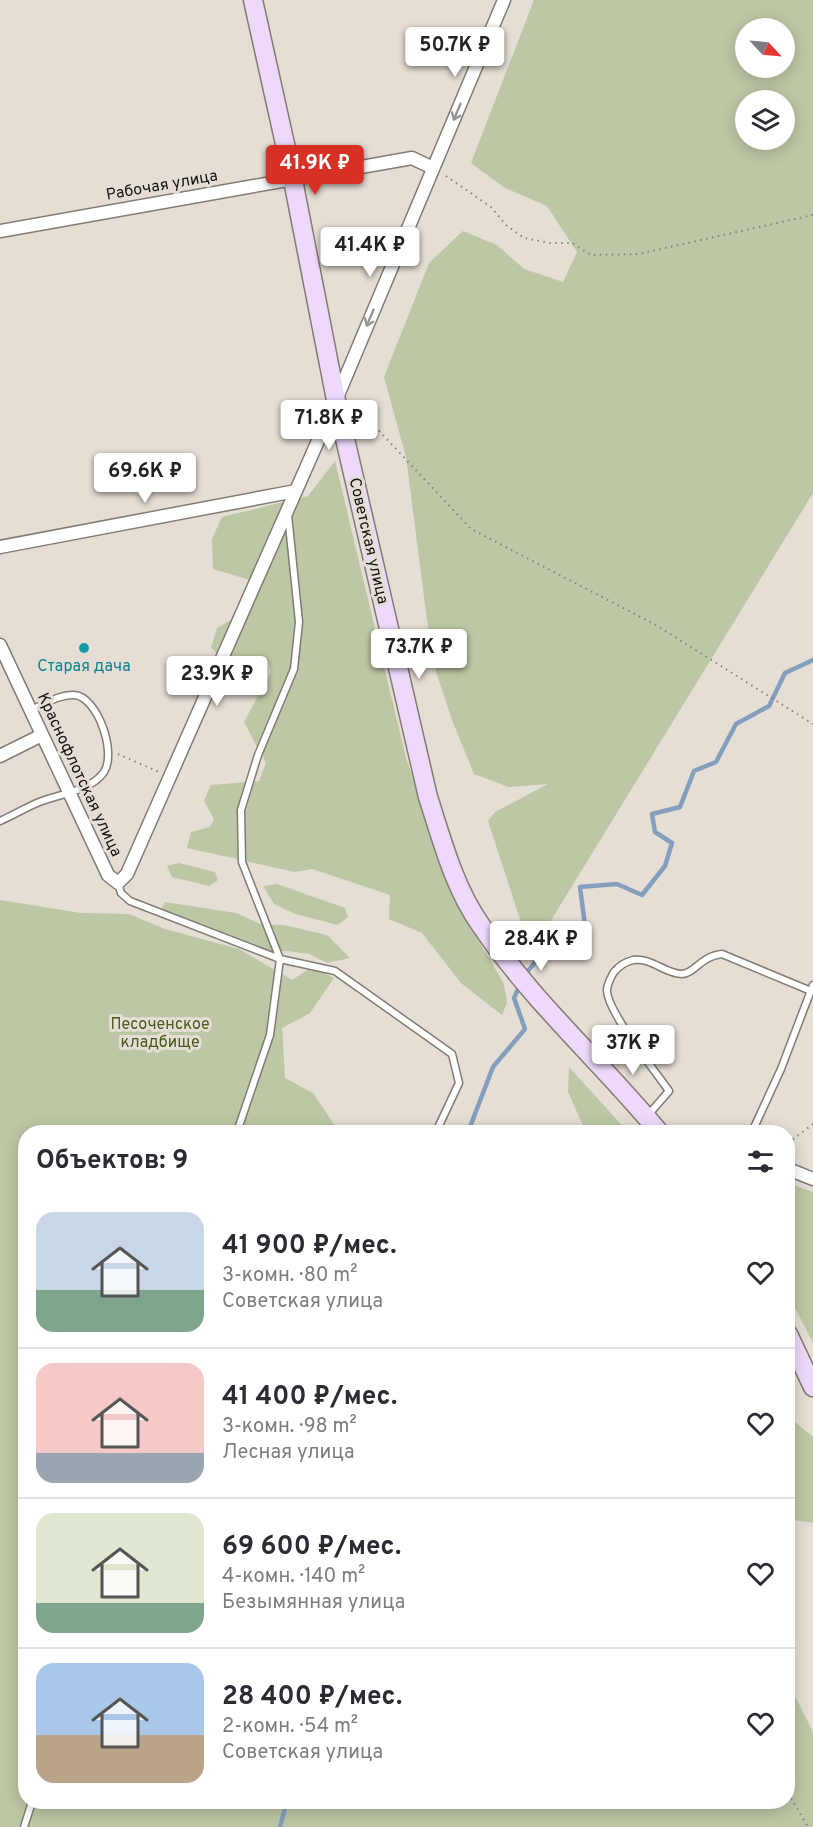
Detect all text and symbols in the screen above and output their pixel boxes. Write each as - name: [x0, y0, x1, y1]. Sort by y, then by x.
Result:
- north arrow: [735, 18, 795, 78]
- map controls: [735, 18, 795, 150]
- pin: 50.7K ₽: [400, 27, 510, 78]
- text: 50.7K ₽: [419, 33, 491, 59]
- button: layers: [735, 90, 795, 150]
- one-way arrow: [451, 102, 462, 121]
- pin: 41.9K ₽: [260, 145, 370, 196]
- text: 41.9K ₽: [280, 151, 350, 177]
- street label: Рабочая улица: [105, 166, 219, 206]
- pin: 41.4K ₽: [315, 227, 425, 278]
- text: 41.4K ₽: [335, 233, 405, 259]
- one-way arrow: [364, 309, 375, 327]
- pin: 71.8K ₽: [274, 400, 384, 451]
- text: 71.8K ₽: [295, 406, 363, 432]
- pin: 69.6K ₽: [90, 453, 200, 504]
- text: 69.6K ₽: [108, 459, 182, 485]
- street label: Советская улица: [344, 476, 392, 606]
- pin: 73.7K ₽: [364, 629, 474, 680]
- text: 73.7K ₽: [385, 635, 453, 661]
- marker: Старая дача: [77, 641, 91, 655]
- pin: 23.9K ₽: [162, 656, 272, 707]
- place label: Старая дача: [37, 657, 131, 677]
- text: 23.9K ₽: [180, 662, 254, 688]
- street label: Краснофлотская улица: [32, 690, 126, 860]
- pin: 28.4K ₽: [486, 921, 596, 972]
- text: 28.4K ₽: [504, 927, 578, 953]
- park label: Песоченское кладбище: [110, 1015, 210, 1053]
- pin: 37K ₽: [591, 1025, 675, 1076]
- text: 37K ₽: [606, 1031, 660, 1057]
- text: Объектов: 9: [36, 1145, 188, 1178]
- icon: filters: [744, 1145, 777, 1178]
- text: 41 900 ₽/мес.: [222, 1230, 397, 1263]
- icon: home: [84, 1236, 156, 1308]
- icon: heart: [744, 1256, 777, 1289]
- text: 3-комн. · 80 m²: [222, 1263, 357, 1289]
- text: Советская улица: [222, 1289, 383, 1315]
- text: 41 400 ₽/мес.: [222, 1381, 397, 1414]
- icon: home: [84, 1387, 156, 1459]
- icon: heart: [744, 1407, 777, 1440]
- text: 3-комн. · 98 m²: [222, 1414, 357, 1440]
- text: Лесная улица: [222, 1440, 355, 1466]
- text: 69 600 ₽/мес.: [222, 1531, 401, 1564]
- icon: home: [84, 1537, 156, 1609]
- icon: heart: [744, 1557, 777, 1590]
- text: 4-комн. · 140 m²: [222, 1564, 365, 1590]
- text: Безымянная улица: [222, 1590, 405, 1616]
- text: 28 400 ₽/мес.: [222, 1681, 402, 1714]
- icon: home: [84, 1687, 156, 1759]
- icon: heart: [744, 1707, 777, 1740]
- text: 2-комн. · 54 m²: [222, 1714, 358, 1740]
- text: Советская улица: [222, 1740, 383, 1766]

